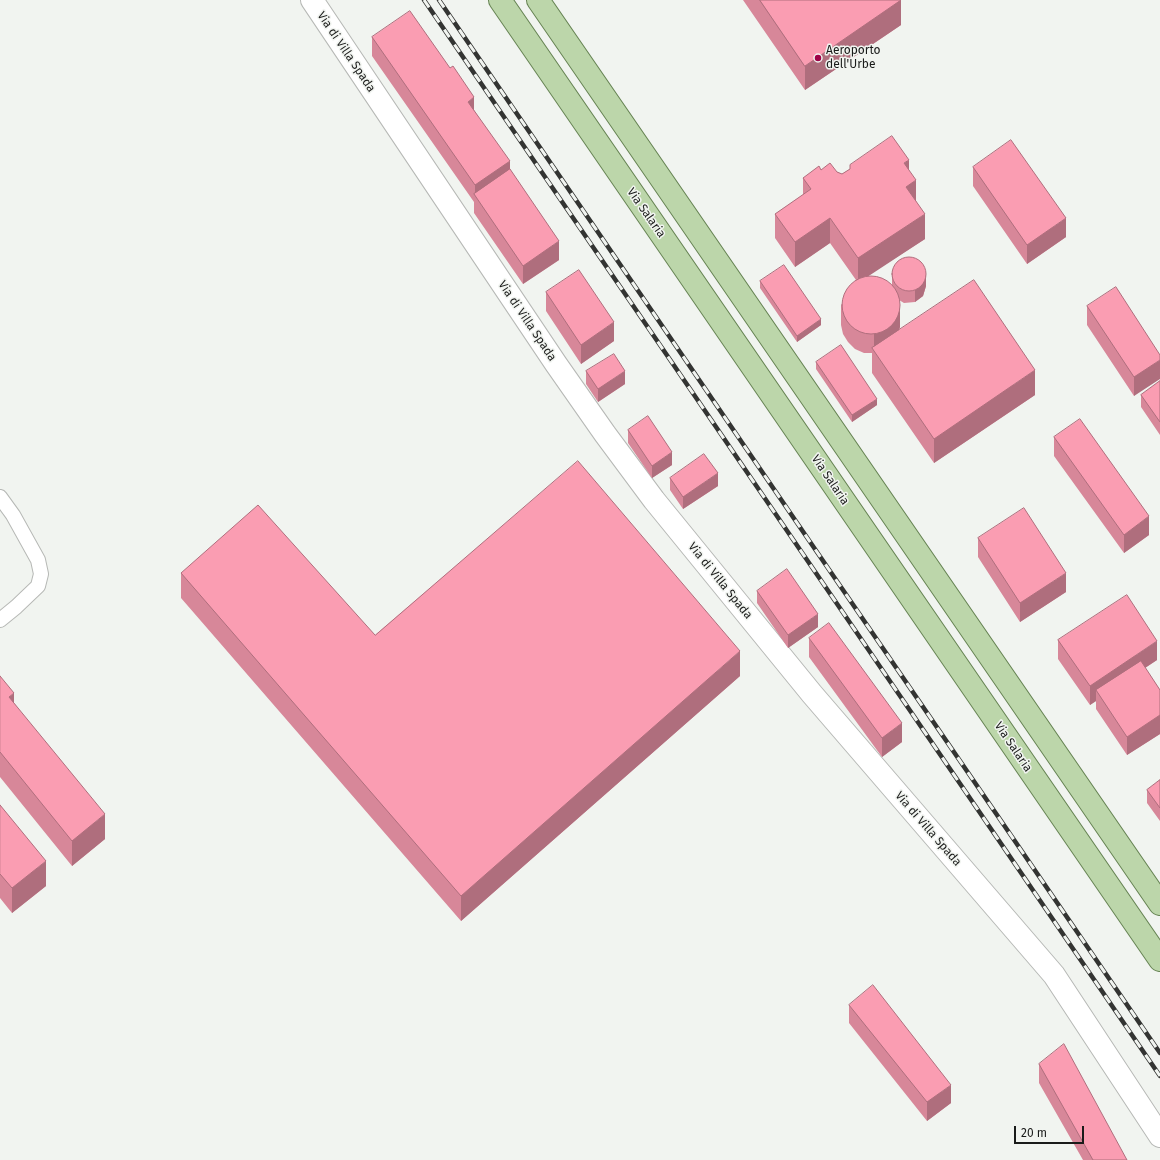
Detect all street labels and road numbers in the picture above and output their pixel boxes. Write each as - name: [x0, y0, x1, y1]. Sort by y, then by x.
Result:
- street label: Via di Villa Spada: [314, 9, 378, 95]
- street label: Via Salaria: [624, 185, 668, 241]
- street label: Via di Villa Spada: [495, 278, 559, 364]
- street label: Via Salaria: [808, 452, 852, 508]
- street label: Via di Villa Spada: [685, 540, 755, 622]
- street label: Via Salaria: [991, 719, 1035, 775]
- street label: Via di Villa Spada: [892, 789, 964, 869]

